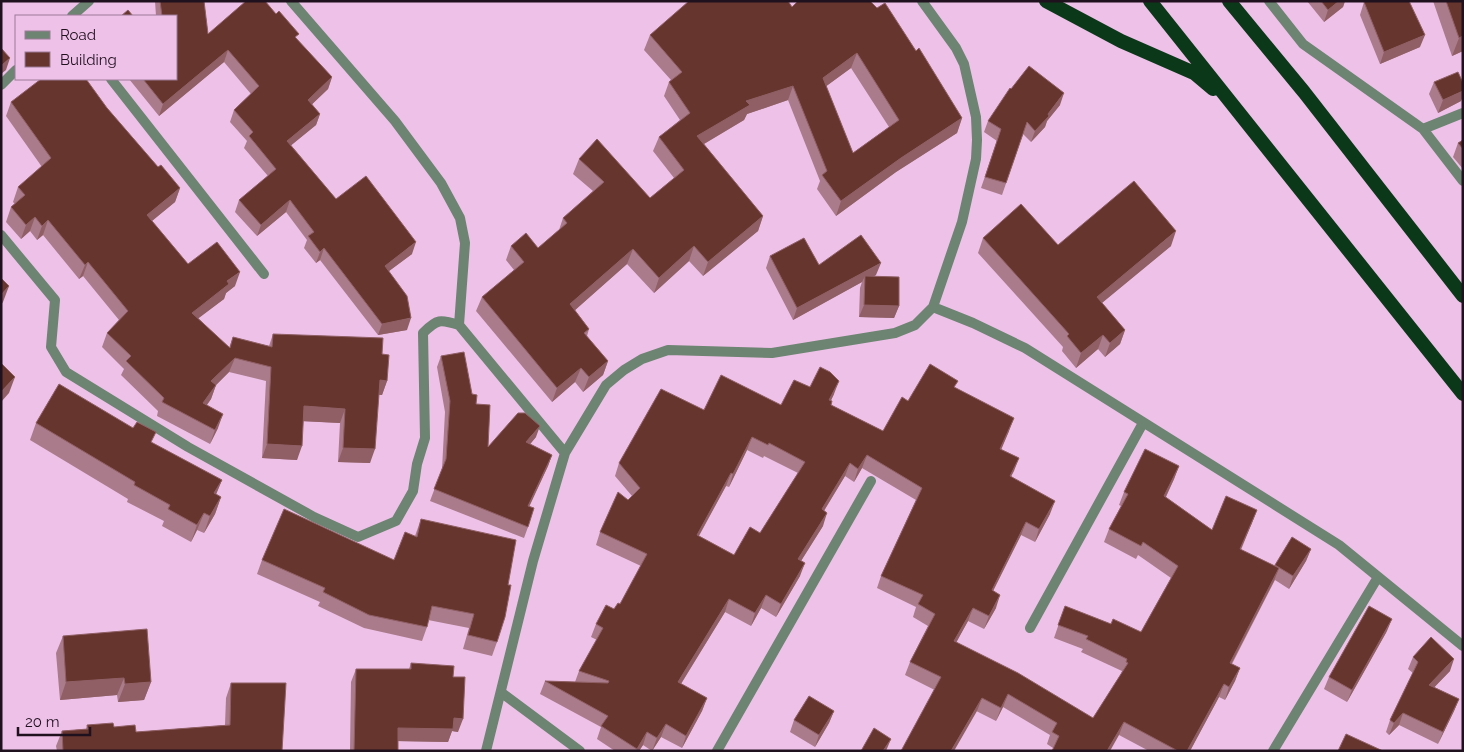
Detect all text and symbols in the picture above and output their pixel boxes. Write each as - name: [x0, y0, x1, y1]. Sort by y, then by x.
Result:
- legend: [15, 15, 178, 80]
- text: Road: [60, 26, 96, 44]
- text: Building: [60, 51, 117, 69]
- scale bar: [18, 704, 90, 736]
- text: 20 m: [25, 713, 60, 731]

